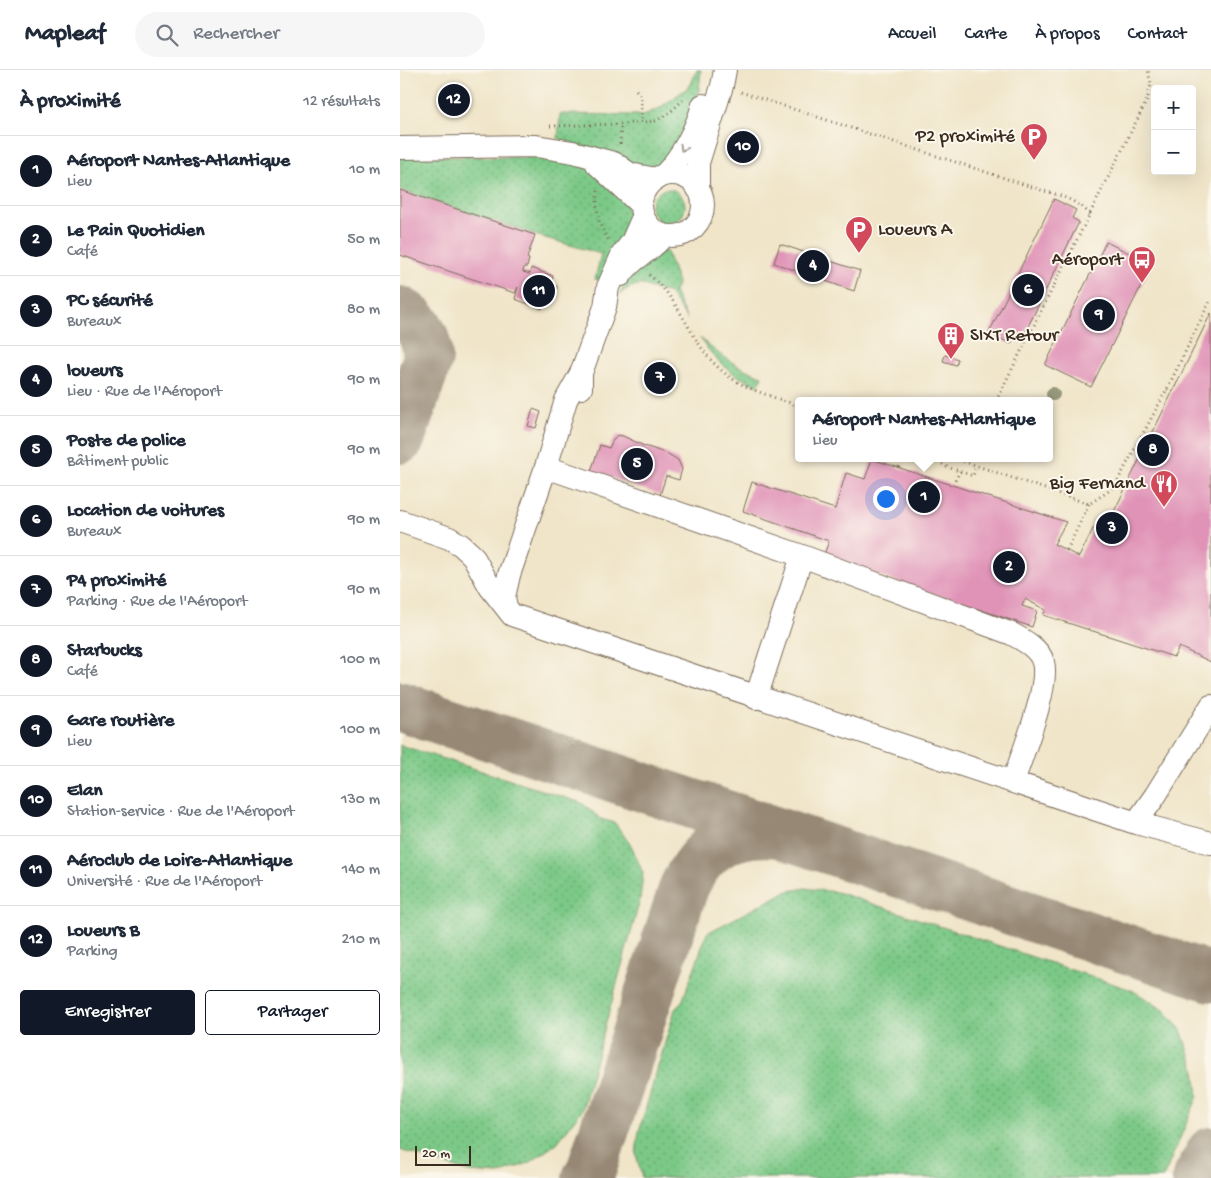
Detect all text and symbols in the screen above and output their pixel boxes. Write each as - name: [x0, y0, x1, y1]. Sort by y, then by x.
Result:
- search box: [135, 12, 485, 57]
- text: Mapleaf: [25, 20, 105, 49]
- icon: search: [153, 21, 181, 49]
- text: Rechercher: [193, 23, 279, 46]
- text: Accueil: [888, 24, 936, 45]
- text: Carte: [964, 24, 1007, 45]
- text: À propos: [1035, 24, 1100, 45]
- text: Contact: [1128, 24, 1186, 45]
- pin: 12: [438, 81, 470, 119]
- map controls: [1151, 85, 1196, 175]
- button: +: [1151, 85, 1196, 130]
- text: À proximité: [20, 90, 121, 115]
- text: 12 résultats: [303, 93, 380, 112]
- parking icon: P2 proximité: [1019, 122, 1049, 161]
- place label: P2 proximité: [914, 126, 1015, 149]
- pin: 10: [727, 128, 759, 166]
- button: −: [1151, 130, 1196, 175]
- one-way arrow: [680, 143, 690, 152]
- text: Aéroport Nantes-Atlantique: [67, 150, 290, 173]
- text: 1: [33, 161, 39, 180]
- text: 10 m: [349, 161, 380, 180]
- text: Lieu: [67, 173, 92, 192]
- parking icon: Loueurs A: [844, 215, 874, 254]
- place label: Loueurs A: [878, 219, 954, 242]
- text: Le Pain Quotidien: [67, 220, 204, 243]
- text: 2: [32, 231, 40, 250]
- text: 50 m: [347, 231, 380, 250]
- text: Café: [67, 243, 98, 262]
- bus stop icon: Aéroport: [1127, 245, 1157, 284]
- pin: 4: [797, 247, 829, 285]
- place label: Aéroport: [1052, 249, 1125, 272]
- pin: 6: [1012, 271, 1044, 309]
- pin: 11: [523, 272, 555, 310]
- text: PC sécurité: [67, 290, 153, 313]
- pin: 9: [1083, 296, 1115, 334]
- text: 3: [32, 301, 40, 320]
- text: 80 m: [347, 301, 380, 320]
- text: Bureaux: [67, 313, 121, 332]
- building icon: SIXT Retour: [936, 321, 966, 360]
- place label: SIXT Retour: [970, 325, 1061, 348]
- pin: 7: [644, 359, 676, 397]
- text: loueurs: [67, 360, 122, 383]
- text: 4: [32, 371, 40, 390]
- text: 90 m: [348, 371, 380, 390]
- text: Lieu · Rue de l'Aéroport: [67, 383, 222, 402]
- popup: [795, 397, 1053, 462]
- text: Aéroport Nantes-Atlantique: [813, 409, 1035, 432]
- text: Poste de police: [67, 430, 186, 453]
- pin: 8: [1137, 431, 1169, 469]
- text: Lieu: [813, 432, 838, 451]
- text: 5: [32, 441, 40, 460]
- text: 90 m: [348, 441, 380, 460]
- pin: 5: [621, 445, 653, 483]
- text: Bâtiment public: [67, 453, 168, 472]
- restaurant icon: Big Fernand: [1149, 469, 1179, 508]
- place label: Big Fernand: [1049, 473, 1147, 496]
- pin: 1: [908, 478, 940, 516]
- your location: [873, 486, 899, 512]
- text: Location de voitures: [67, 500, 224, 523]
- pin: 3: [1096, 509, 1128, 547]
- text: 6: [32, 511, 40, 530]
- text: 90 m: [348, 511, 380, 530]
- text: Bureaux: [67, 523, 121, 542]
- pin: 2: [993, 548, 1025, 586]
- text: P4 proximité: [67, 570, 166, 593]
- text: 7: [32, 581, 40, 600]
- text: 90 m: [348, 581, 380, 600]
- text: Parking · Rue de l'Aéroport: [67, 593, 247, 612]
- text: Starbucks: [67, 640, 142, 663]
- text: 8: [32, 651, 40, 670]
- text: 100 m: [340, 651, 380, 670]
- text: Café: [67, 663, 98, 682]
- text: Gare routière: [67, 710, 174, 733]
- text: 9: [32, 721, 40, 740]
- text: 100 m: [340, 721, 380, 740]
- text: Lieu: [67, 733, 92, 752]
- text: Elan: [67, 780, 103, 803]
- text: 10: [28, 791, 44, 810]
- text: 130 m: [341, 791, 380, 810]
- text: Station-service · Rue de l'Aéroport: [67, 803, 294, 822]
- text: Aéroclub de Loire-Atlantique: [67, 850, 292, 873]
- text: 11: [30, 861, 42, 880]
- text: 140 m: [342, 861, 380, 880]
- text: Université · Rue de l'Aéroport: [67, 873, 262, 892]
- text: Loueurs B: [67, 920, 139, 943]
- text: 12: [29, 931, 43, 950]
- text: 210 m: [341, 931, 380, 950]
- text: Parking: [67, 943, 118, 962]
- button: Enregistrer: [20, 990, 195, 1035]
- button: Partager: [205, 990, 380, 1035]
- scale bar: [415, 1143, 471, 1166]
- text: 20 m: [422, 1146, 450, 1163]

